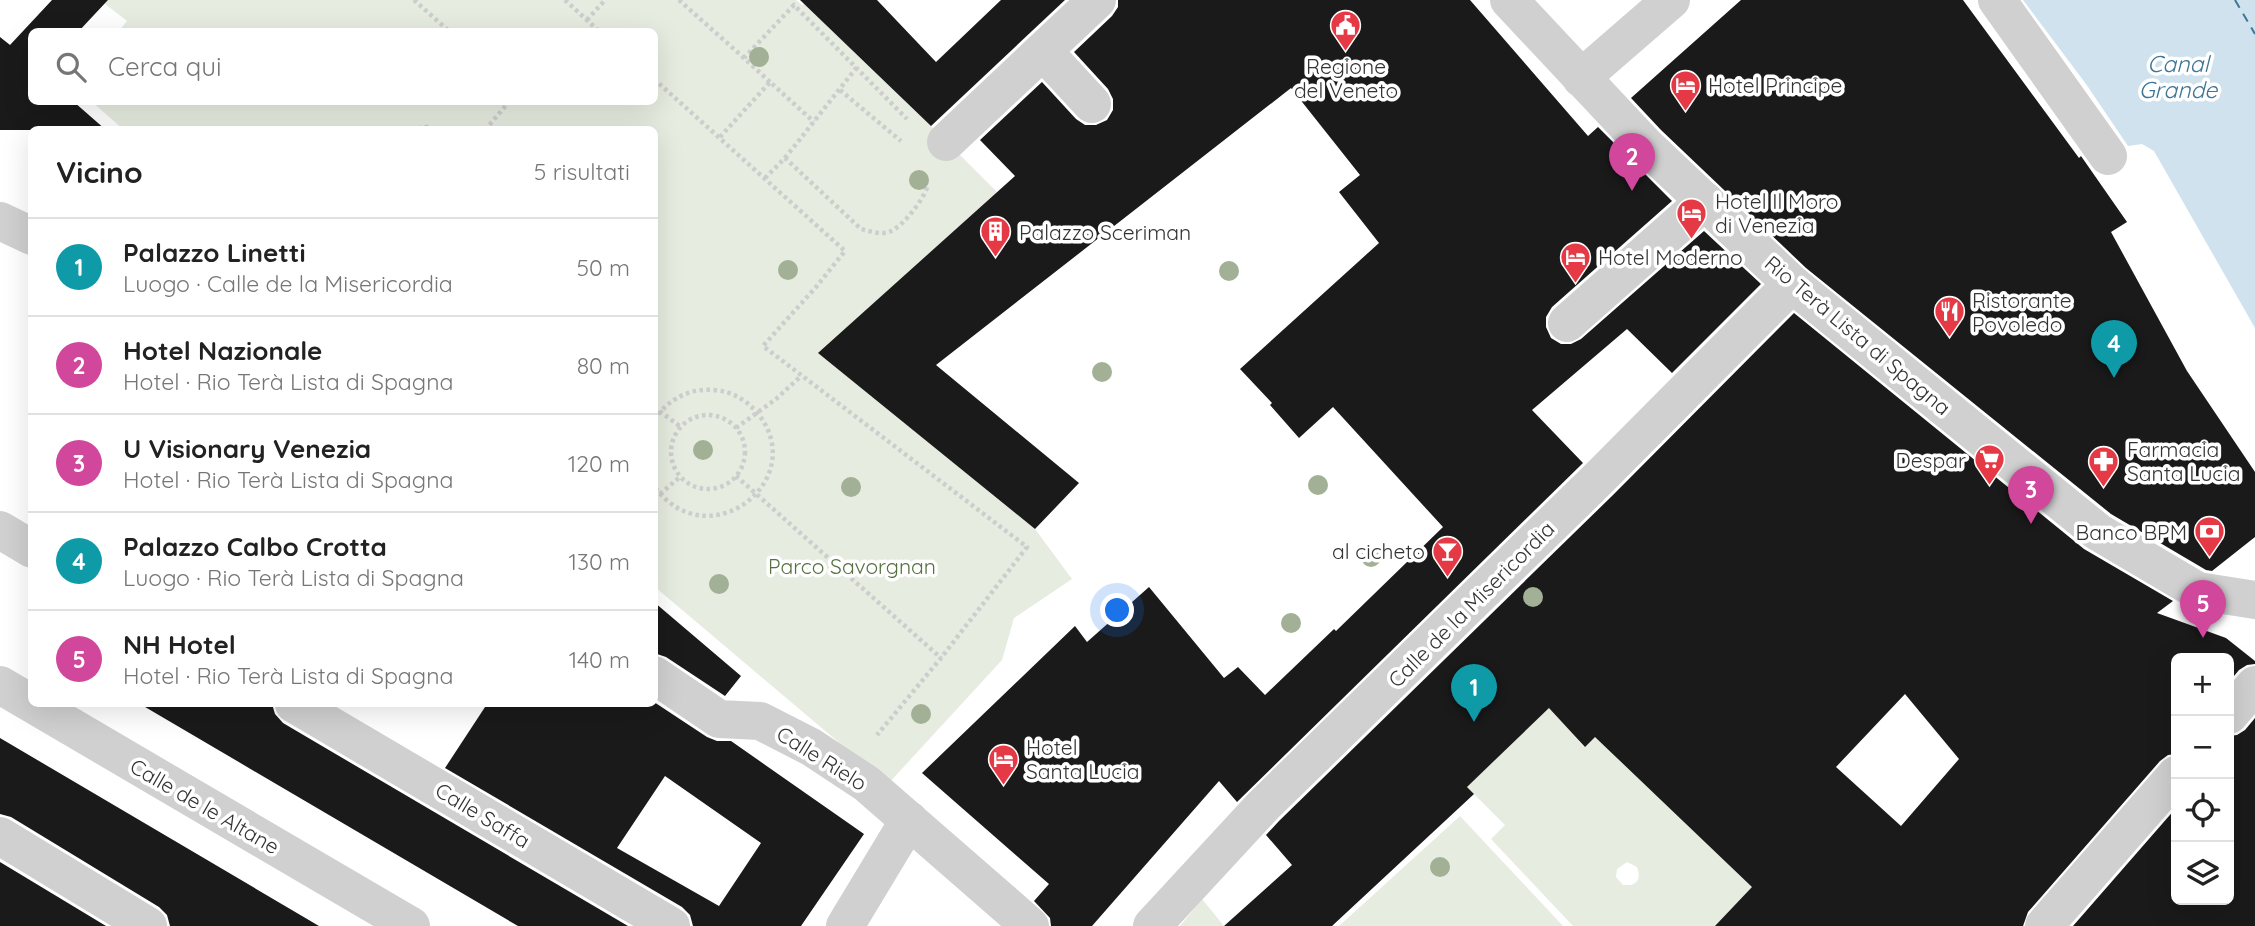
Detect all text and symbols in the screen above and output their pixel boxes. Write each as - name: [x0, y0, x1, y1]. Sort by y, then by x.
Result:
- public building icon: Regione del Veneto: [1329, 9, 1363, 53]
- search box: [28, 28, 658, 105]
- icon: search: [52, 48, 90, 86]
- water label: Canal Grande: [2139, 49, 2218, 104]
- text: Cerca qui: [108, 50, 222, 83]
- place label: Regione del Veneto: [1294, 53, 1398, 103]
- hotel icon: Hotel Principe: [1668, 68, 1702, 112]
- place label: Hotel Principe: [1708, 72, 1842, 98]
- pin: 2: [1609, 133, 1655, 191]
- text: Vicino: [56, 153, 143, 191]
- text: 5 risultati: [534, 157, 630, 186]
- place label: Hotel Il Moro di Venezia: [1715, 188, 1838, 238]
- hotel icon: Hotel Il Moro di Venezia: [1675, 196, 1709, 240]
- building icon: Palazzo Sceriman: [979, 215, 1013, 259]
- place label: Palazzo Sceriman: [1019, 219, 1191, 245]
- text: Palazzo Linetti: [123, 236, 306, 269]
- hotel icon: Hotel Moderno: [1558, 240, 1592, 284]
- place label: Hotel Moderno: [1598, 244, 1743, 270]
- street label: Rio Terà Lista di Spagna: [1760, 250, 1956, 420]
- text: 1: [75, 253, 83, 282]
- text: 50 m: [577, 253, 630, 282]
- text: Luogo · Calle de la Misericordia: [123, 269, 453, 298]
- place label: Ristorante Povoledo: [1972, 287, 2072, 337]
- restaurant icon: Ristorante Povoledo: [1932, 295, 1966, 339]
- pin: 4: [2091, 320, 2137, 378]
- text: Hotel Nazionale: [123, 334, 322, 367]
- text: 2: [72, 351, 86, 380]
- text: 80 m: [577, 351, 630, 380]
- text: Hotel · Rio Terà Lista di Spagna: [123, 367, 453, 396]
- text: U Visionary Venezia: [123, 432, 371, 465]
- place label: Farmacia Santa Lucia: [2127, 436, 2240, 486]
- supermarket icon: Despar: [1972, 443, 2006, 487]
- pharmacy icon: Farmacia Santa Lucia: [2087, 444, 2121, 488]
- place label: Despar: [1895, 447, 1966, 473]
- text: 3: [73, 449, 85, 478]
- text: 120 m: [568, 449, 630, 478]
- text: Hotel · Rio Terà Lista di Spagna: [123, 465, 453, 494]
- pin: 3: [2008, 466, 2054, 524]
- street label: Calle de la Misericordia: [1382, 515, 1560, 693]
- bank icon: Banco BPM: [2193, 515, 2227, 559]
- place label: Banco BPM: [2076, 519, 2187, 545]
- text: Palazzo Calbo Crotta: [123, 530, 387, 563]
- bar icon: al cicheto: [1431, 534, 1465, 578]
- place label: al cicheto: [1332, 538, 1425, 564]
- text: 4: [72, 547, 86, 576]
- text: 130 m: [568, 547, 630, 576]
- park label: Parco Savorgnan: [768, 553, 936, 579]
- text: Luogo · Rio Terà Lista di Spagna: [123, 563, 464, 592]
- pin: 5: [2180, 580, 2226, 638]
- your location: [1100, 593, 1134, 627]
- text: NH Hotel: [123, 628, 236, 661]
- text: 5: [72, 645, 86, 674]
- text: 140 m: [569, 645, 630, 674]
- map controls: [2171, 653, 2234, 905]
- button: +: [2171, 653, 2234, 716]
- text: Hotel · Rio Terà Lista di Spagna: [123, 661, 453, 690]
- pin: 1: [1451, 664, 1497, 722]
- button: −: [2171, 716, 2234, 779]
- street label: Calle Rielo: [772, 720, 872, 796]
- place label: Hotel Santa Lucia: [1026, 734, 1139, 784]
- hotel icon: Hotel Santa Lucia: [986, 742, 1020, 786]
- street label: Calle de le Altane: [126, 753, 284, 859]
- street label: Calle Saffa: [431, 777, 535, 853]
- button: locate: [2171, 779, 2234, 842]
- button: layers: [2171, 842, 2234, 905]

